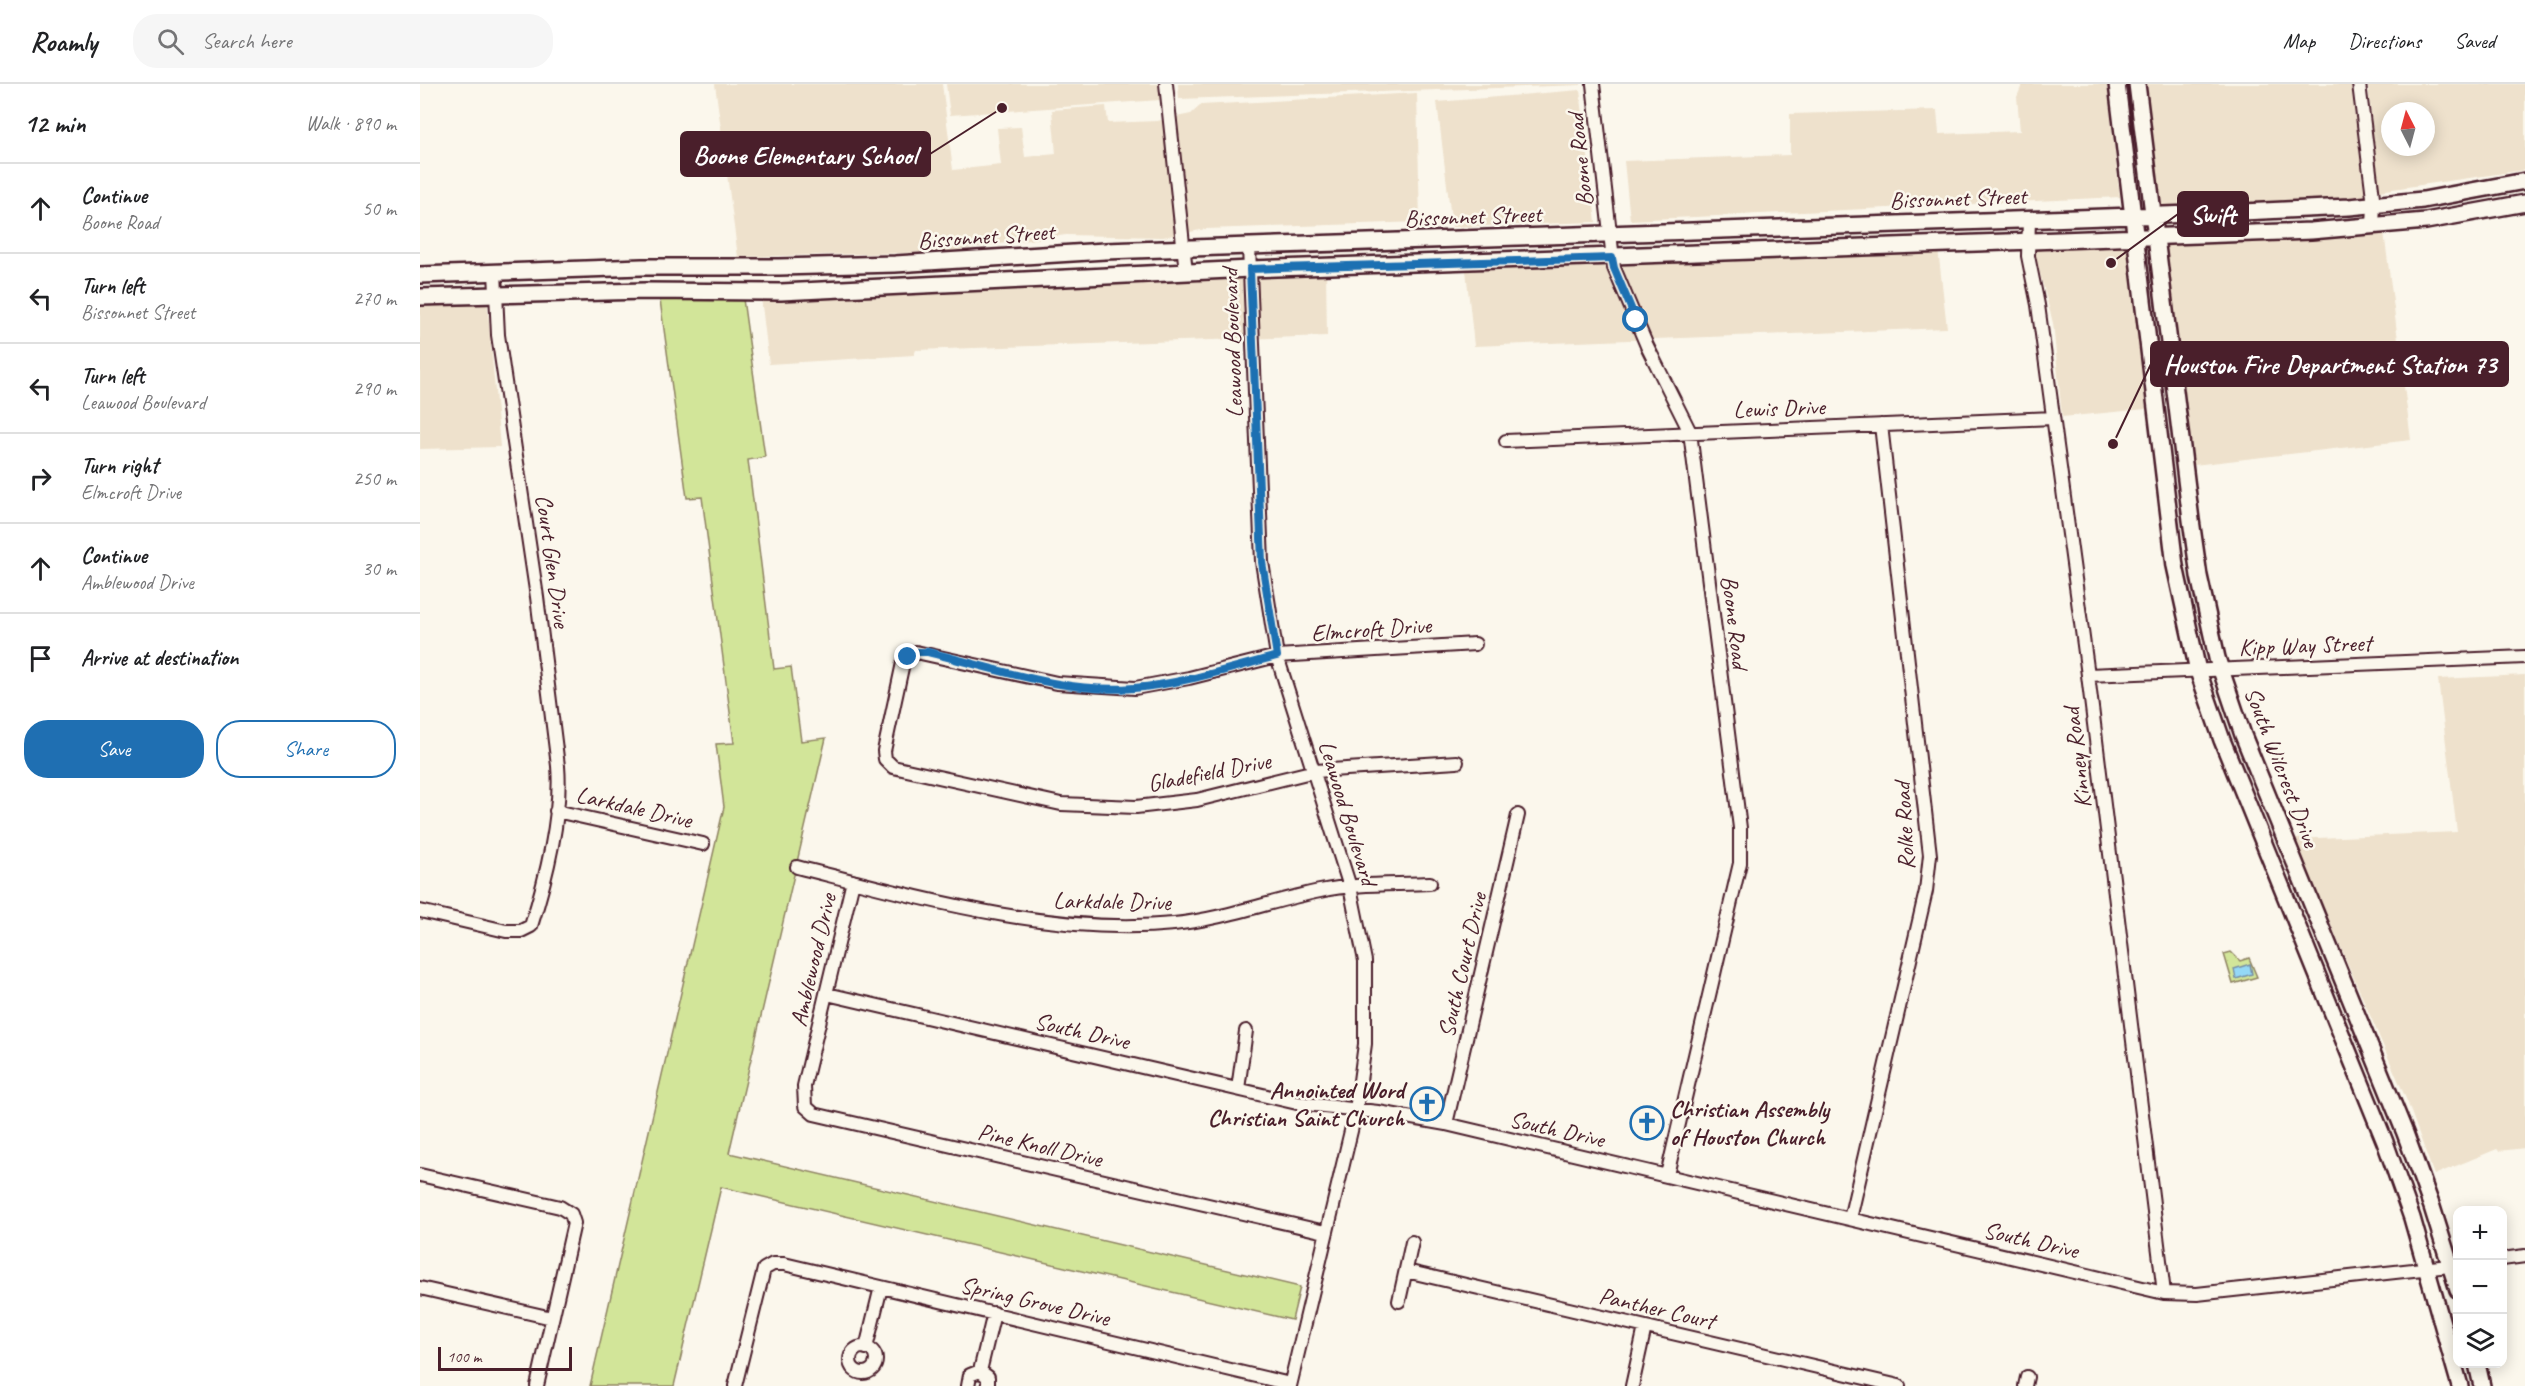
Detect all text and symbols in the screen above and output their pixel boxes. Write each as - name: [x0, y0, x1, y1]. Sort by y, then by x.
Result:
- search box: [133, 14, 553, 68]
- text: Roamly: [30, 24, 97, 59]
- icon: search: [154, 25, 187, 58]
- text: Search here: [202, 27, 292, 55]
- text: Map: [2283, 28, 2315, 54]
- text: Directions: [2348, 28, 2421, 54]
- text: Saved: [2454, 28, 2495, 54]
- north arrow: [2381, 102, 2435, 156]
- text: 12 min: [24, 107, 86, 140]
- street label: Boone Road: [1560, 108, 1600, 208]
- text: Walk · 890 m: [306, 111, 396, 136]
- callout: Boone Elementary School: [681, 132, 930, 176]
- text: Boone Elementary School: [693, 139, 922, 172]
- street label: Bissonnet Street: [1889, 181, 2029, 215]
- text: Continue: [81, 182, 147, 210]
- icon: ahead: [24, 192, 57, 225]
- callout: Swift: [2178, 192, 2248, 236]
- text: 50 m: [362, 196, 396, 221]
- text: Swift: [2190, 198, 2239, 231]
- street label: Bissonnet Street: [1404, 199, 1544, 233]
- text: Boone Road: [81, 210, 159, 235]
- street label: Bissonnet Street: [917, 216, 1057, 256]
- street label: Leawood Boulevard: [1214, 264, 1250, 418]
- text: Turn left: [81, 272, 145, 300]
- icon: left: [24, 282, 57, 315]
- text: 270 m: [353, 286, 396, 311]
- text: Bissonnet Street: [81, 300, 195, 325]
- route start: [1622, 306, 1648, 332]
- callout: Houston Fire Department Station 73: [2151, 342, 2508, 386]
- text: Houston Fire Department Station 73: [2164, 348, 2499, 381]
- text: Turn left: [81, 362, 145, 390]
- icon: left: [24, 372, 57, 405]
- text: 290 m: [353, 376, 396, 401]
- text: Leawood Boulevard: [81, 390, 206, 415]
- street label: Lewis Drive: [1733, 391, 1828, 425]
- text: Turn right: [81, 452, 158, 480]
- icon: right: [24, 462, 57, 495]
- text: 250 m: [353, 466, 396, 491]
- text: Elmcroft Drive: [81, 480, 181, 505]
- street label: Court Glen Drive: [529, 492, 578, 632]
- text: Continue: [81, 542, 147, 570]
- icon: ahead: [24, 552, 57, 585]
- text: 30 m: [362, 556, 396, 581]
- text: Amblewood Drive: [81, 570, 194, 595]
- street label: Boone Road: [1714, 574, 1756, 674]
- street label: Elmcroft Drive: [1310, 610, 1434, 648]
- street label: Kipp Way Street: [2238, 628, 2375, 662]
- icon: arrive: [24, 642, 57, 675]
- route end: [894, 643, 920, 669]
- text: Arrive at destination: [81, 644, 238, 672]
- street label: South Wilcrest Drive: [2238, 683, 2327, 853]
- street label: Kinney Road: [2056, 702, 2098, 810]
- button: Save: [24, 720, 204, 778]
- button: Share: [216, 720, 396, 778]
- street label: Leawood Boulevard: [1312, 737, 1385, 892]
- street label: Gladefield Drive: [1145, 745, 1275, 799]
- street label: Rolke Road: [1887, 778, 1921, 871]
- street label: Larkdale Drive: [573, 779, 697, 835]
- street label: Larkdale Drive: [1053, 885, 1173, 917]
- street label: South Court Drive: [1431, 888, 1494, 1040]
- street label: Amblewood Drive: [783, 889, 843, 1029]
- street label: South Drive: [1032, 1006, 1134, 1057]
- place label: Annointed Word Christian Saint Church: [1208, 1075, 1408, 1133]
- church icon: Annointed Word Christian Saint Church: [1409, 1086, 1445, 1122]
- place label: Christian Assembly of Houston Church: [1670, 1094, 1831, 1152]
- street label: South Drive: [1507, 1104, 1609, 1155]
- church icon: Christian Assembly of Houston Church: [1629, 1105, 1665, 1141]
- street label: Pine Knoll Drive: [975, 1116, 1107, 1174]
- map controls: [2453, 1206, 2507, 1368]
- button: +: [2453, 1206, 2507, 1260]
- street label: South Drive: [1981, 1215, 2083, 1266]
- button: −: [2453, 1260, 2507, 1314]
- street label: Spring Grove Drive: [957, 1269, 1115, 1333]
- street label: Panther Court: [1596, 1280, 1721, 1337]
- button: layers: [2453, 1314, 2507, 1368]
- scale bar: [438, 1344, 572, 1372]
- text: 100 m: [447, 1347, 481, 1367]

